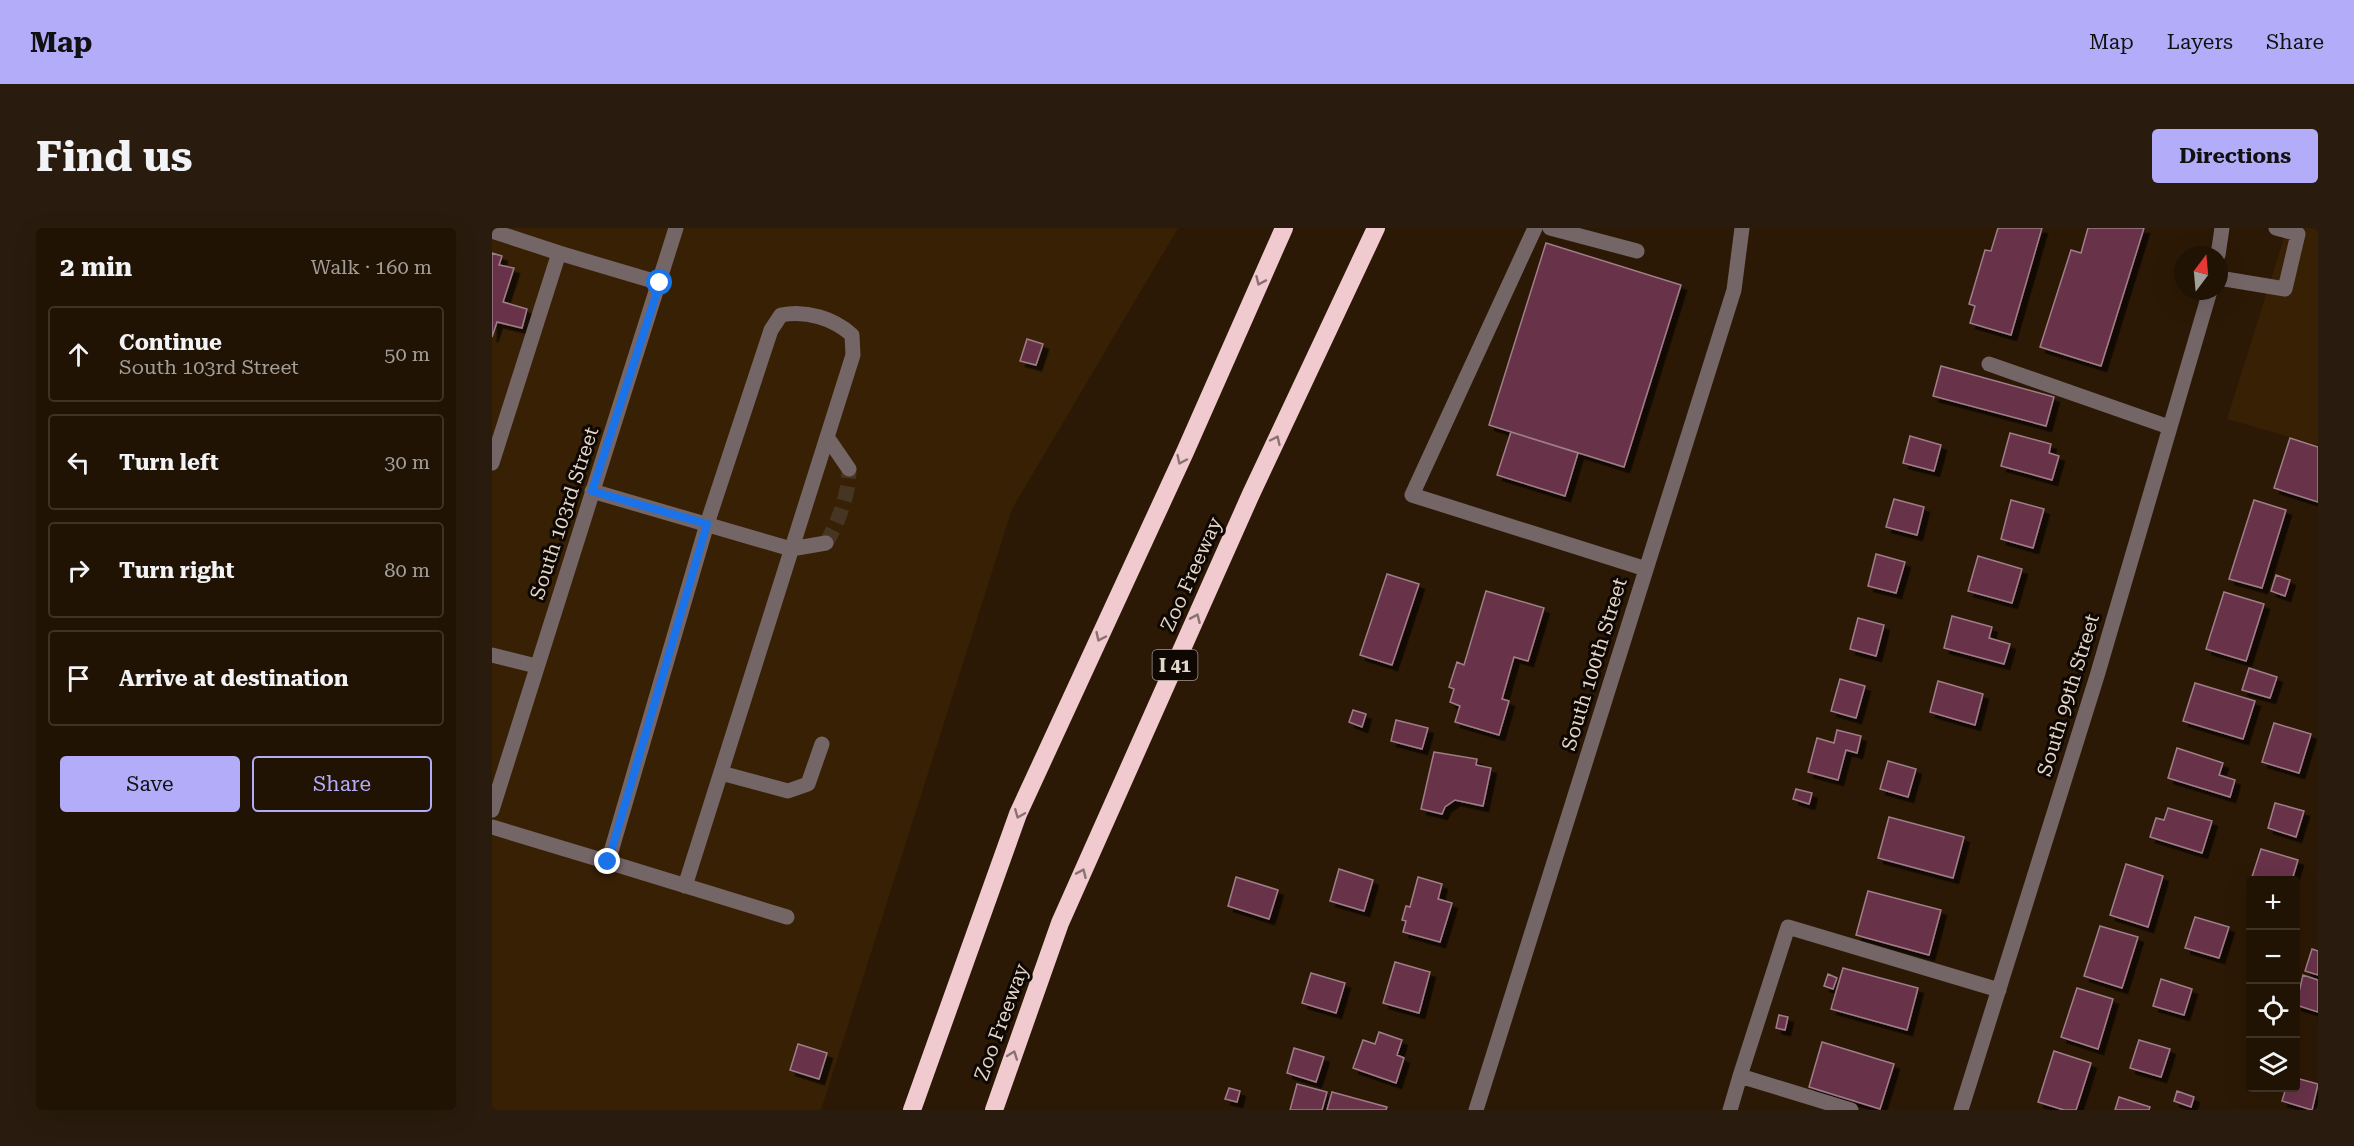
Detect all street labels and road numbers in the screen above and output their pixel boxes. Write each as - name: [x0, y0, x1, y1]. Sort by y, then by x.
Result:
- street label: South 103rd Street: [525, 423, 603, 602]
- street label: Zoo Freeway: [1155, 513, 1227, 635]
- street label: South 100th Street: [1556, 574, 1632, 753]
- street label: South 99th Street: [2032, 611, 2104, 779]
- road number: I 41: [1152, 650, 1198, 680]
- street label: Zoo Freeway: [969, 960, 1033, 1084]

